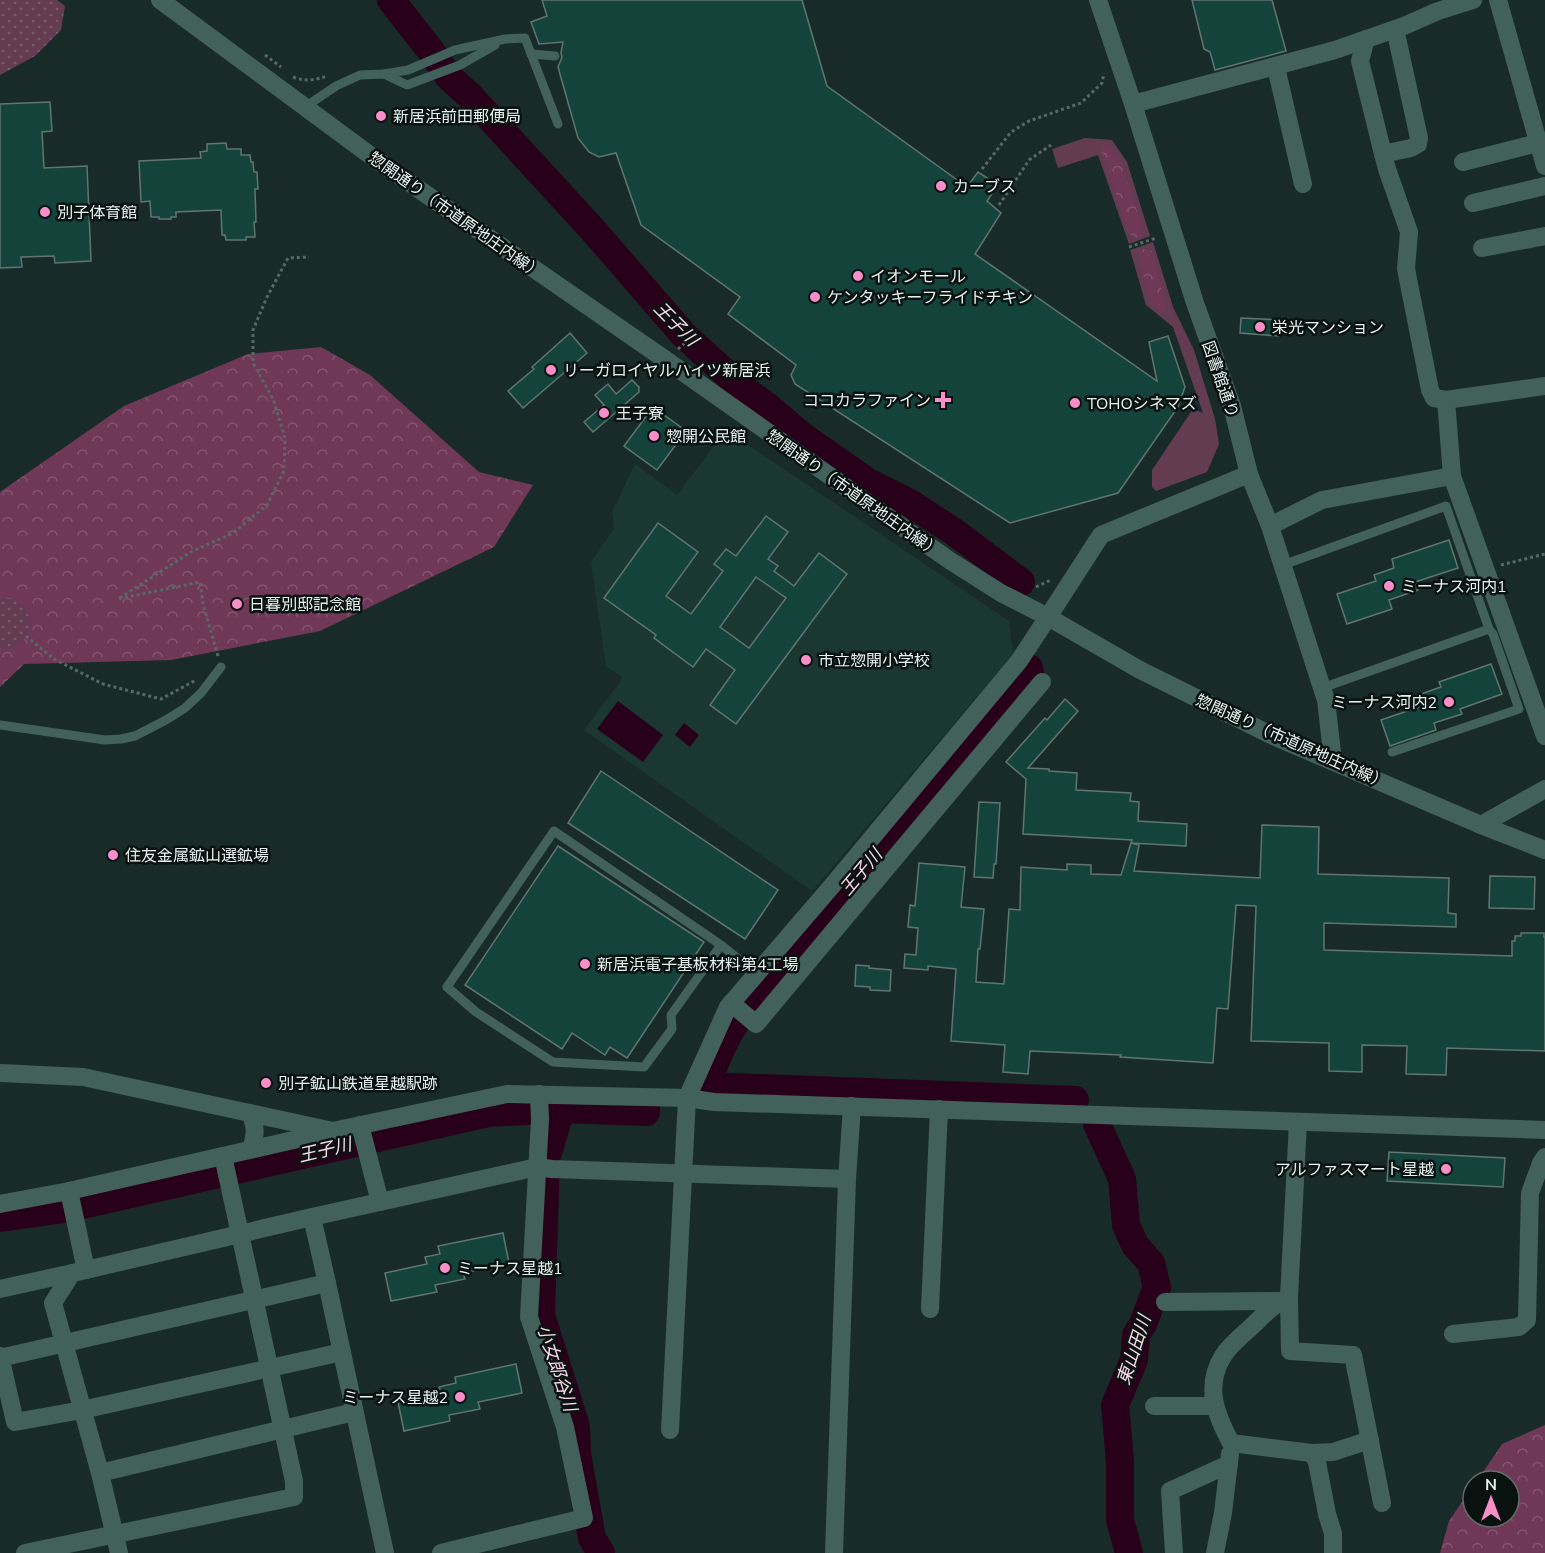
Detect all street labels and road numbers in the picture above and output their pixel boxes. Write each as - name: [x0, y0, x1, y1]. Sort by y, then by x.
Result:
- street label: 惣開通り（市道原地庄内線）: [364, 147, 547, 284]
- street label: 図書館通り: [1197, 338, 1243, 421]
- street label: 惣開通り（市道原地庄内線）: [762, 425, 945, 562]
- street label: 惣開通り（市道原地庄内線）: [1192, 690, 1391, 794]

